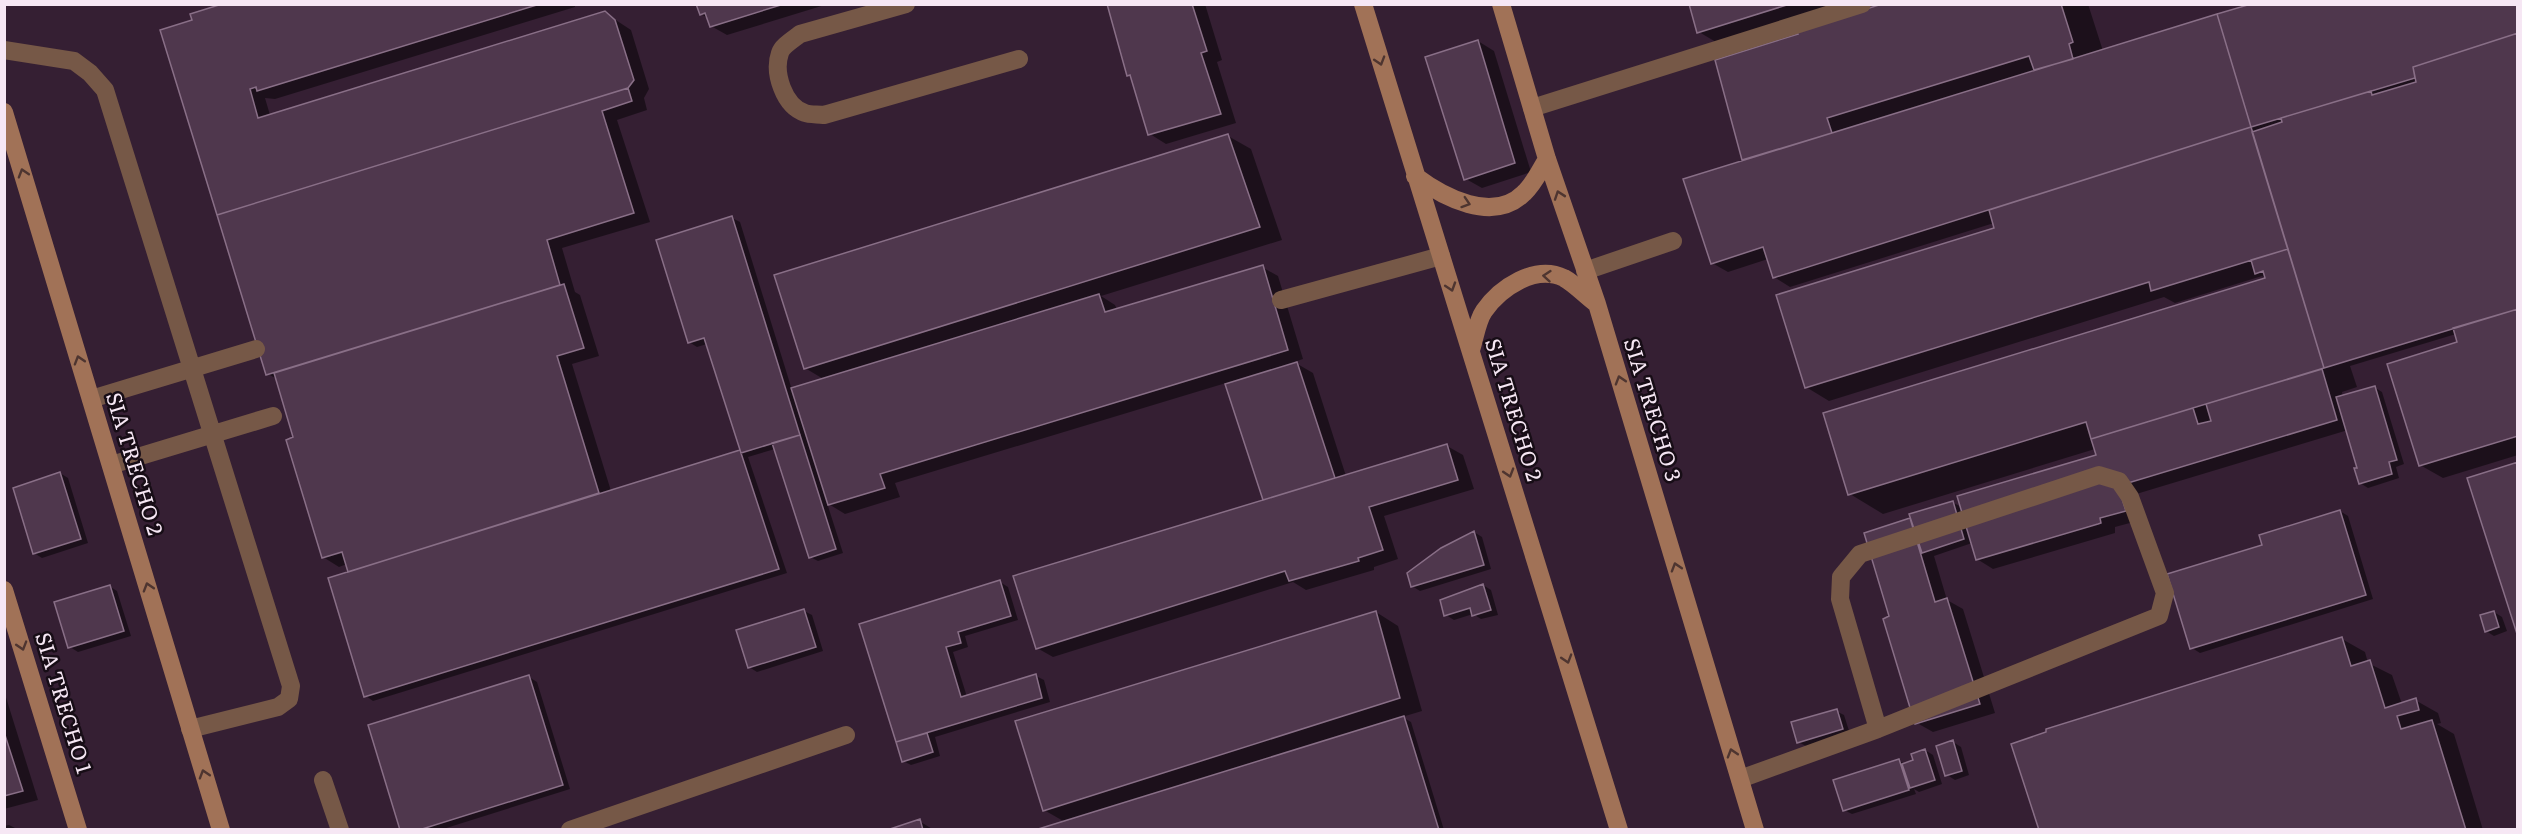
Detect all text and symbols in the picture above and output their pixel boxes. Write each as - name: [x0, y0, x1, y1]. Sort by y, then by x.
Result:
- one-way arrow: [1373, 55, 1385, 65]
- one-way arrow: [18, 168, 30, 179]
- one-way arrow: [1554, 190, 1567, 200]
- one-way arrow: [1460, 196, 1471, 208]
- one-way arrow: [1543, 269, 1552, 282]
- one-way arrow: [1443, 281, 1456, 292]
- street label: SIA TRECHO 2: [1479, 334, 1552, 485]
- street label: SIA TRECHO 3: [1618, 334, 1691, 485]
- one-way arrow: [74, 355, 86, 366]
- one-way arrow: [1614, 375, 1627, 386]
- street label: SIA TRECHO 2: [100, 388, 173, 539]
- one-way arrow: [1502, 467, 1514, 478]
- one-way arrow: [1671, 562, 1683, 573]
- one-way arrow: [143, 582, 155, 593]
- street label: SIA TRECHO 1: [29, 628, 102, 777]
- one-way arrow: [15, 640, 27, 651]
- one-way arrow: [1560, 653, 1572, 664]
- one-way arrow: [1727, 748, 1739, 759]
- one-way arrow: [199, 769, 211, 780]

